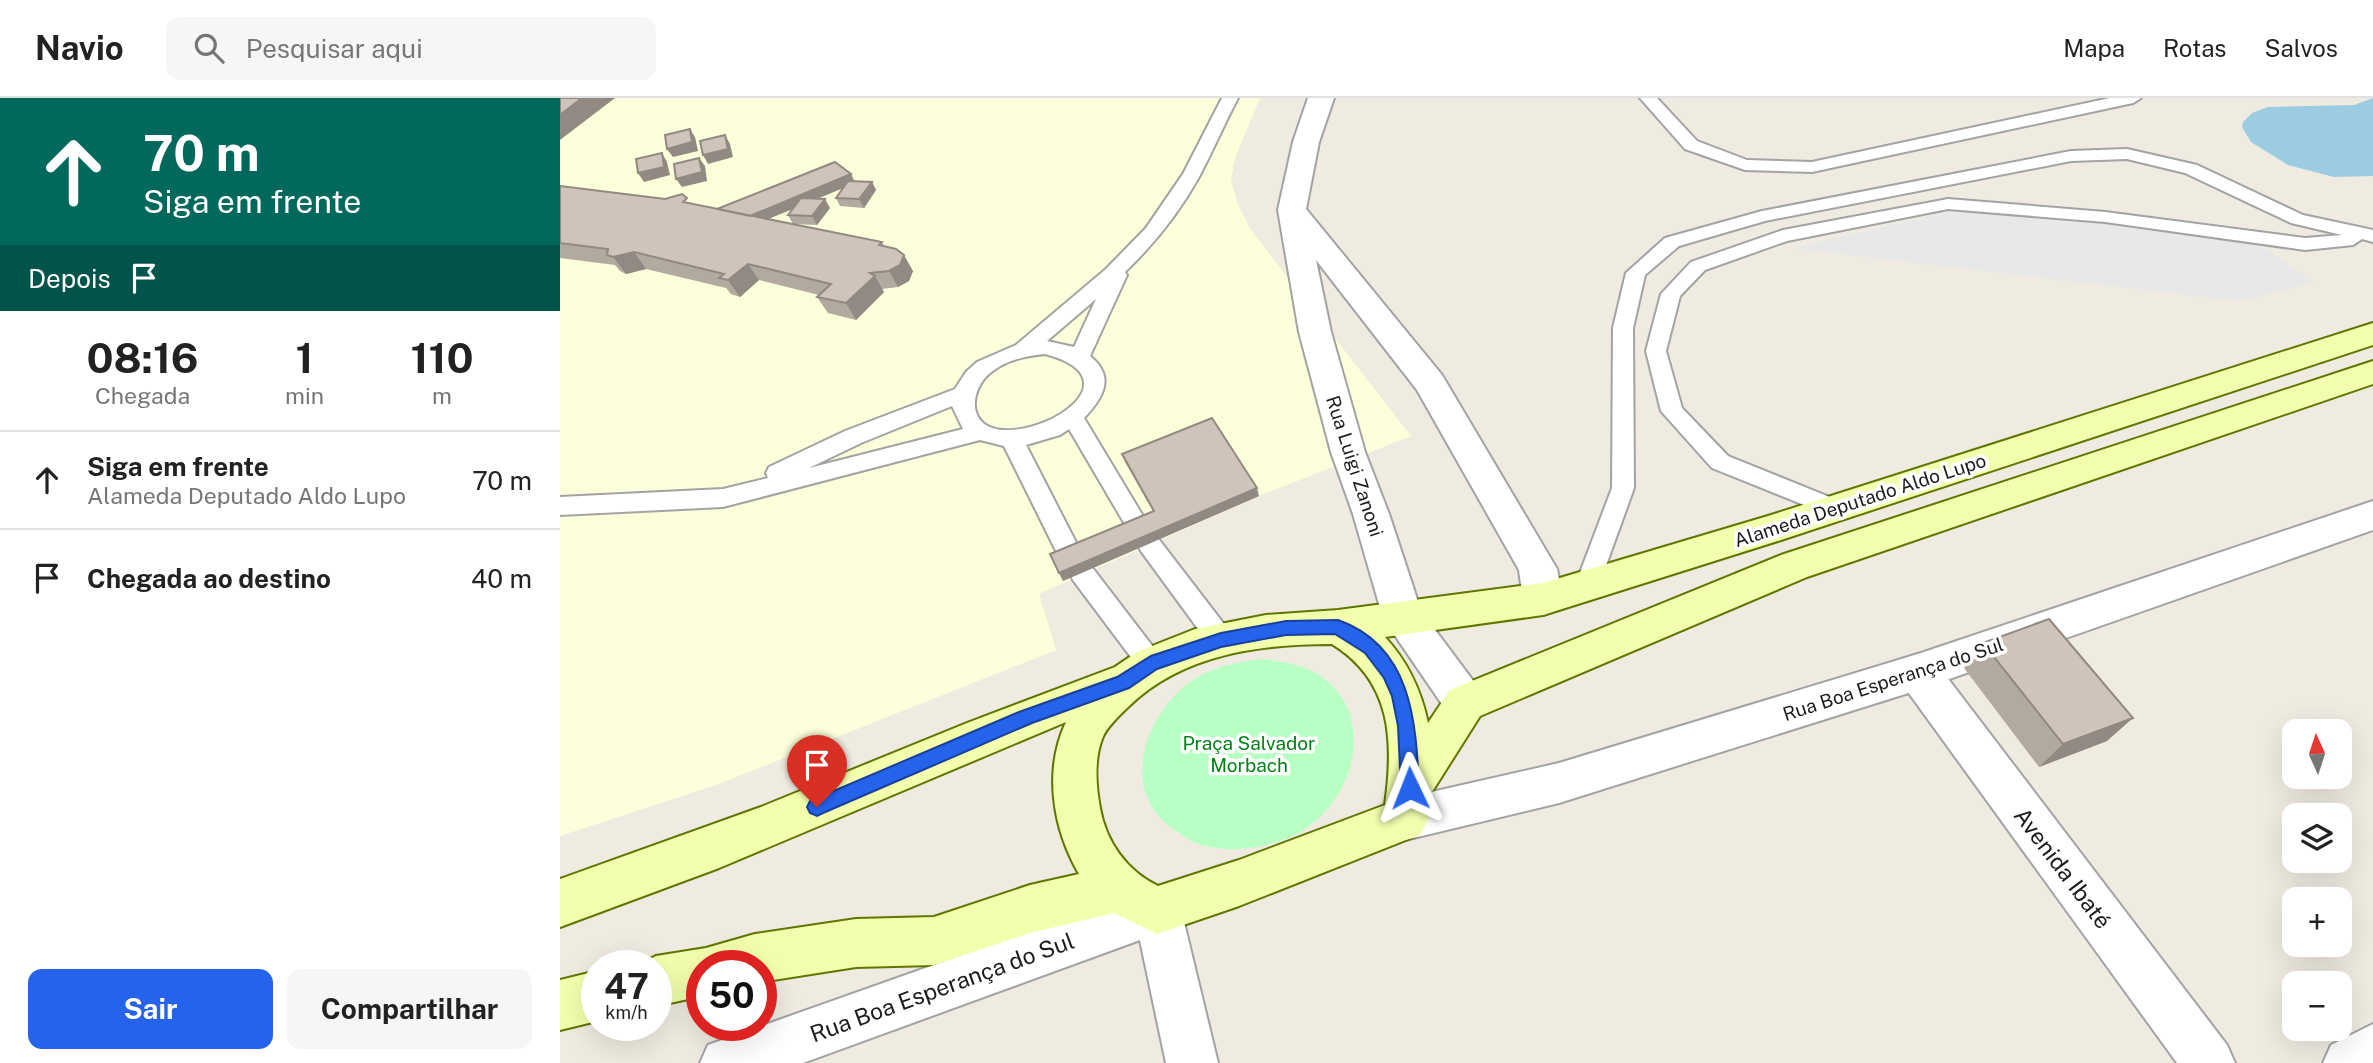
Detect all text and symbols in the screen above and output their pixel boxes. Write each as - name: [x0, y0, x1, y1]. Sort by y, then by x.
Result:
- search box: [166, 17, 656, 80]
- text: Navio: [35, 29, 124, 67]
- icon: search: [190, 29, 228, 67]
- text: Pesquisar aqui: [246, 33, 423, 64]
- text: Mapa: [2063, 34, 2125, 62]
- text: Rotas: [2163, 34, 2226, 62]
- text: Salvos: [2264, 34, 2338, 62]
- text: 70 m: [143, 124, 260, 182]
- icon: ahead: [28, 126, 119, 217]
- text: Siga em frente: [143, 183, 361, 220]
- icon: arrive: [125, 259, 163, 297]
- text: Depois: [28, 263, 111, 294]
- text: 08:16: [86, 333, 199, 382]
- text: 1: [296, 333, 314, 382]
- text: 110: [410, 333, 474, 382]
- text: Chegada: [95, 382, 190, 409]
- text: min: [285, 382, 324, 409]
- text: m: [432, 382, 452, 409]
- street label: Rua Luigi Zanoni: [1322, 393, 1388, 539]
- street label: Alameda Deputado Aldo Lupo: [1731, 449, 1989, 551]
- text: Siga em frente: [87, 451, 269, 482]
- icon: ahead: [28, 461, 66, 499]
- text: 70 m: [472, 465, 532, 496]
- text: Alameda Deputado Aldo Lupo: [87, 482, 406, 509]
- icon: arrive: [28, 559, 66, 597]
- text: Chegada ao destino: [87, 563, 331, 594]
- text: 40 m: [471, 563, 532, 594]
- street label: Rua Boa Esperança do Sul: [1780, 633, 2006, 725]
- north arrow: [2282, 719, 2352, 789]
- map controls: [2282, 719, 2352, 1041]
- park label: Praça Salvador Morbach: [1183, 732, 1315, 776]
- pin: [787, 735, 847, 807]
- icon: arrive: [798, 746, 836, 784]
- position arrow: [1373, 751, 1447, 825]
- street label: Avenida Ibaté: [2009, 802, 2117, 934]
- button: layers: [2282, 803, 2352, 873]
- button: +: [2282, 887, 2352, 957]
- street label: Rua Boa Esperança do Sul: [806, 927, 1078, 1047]
- speed limit sign: 50: [686, 950, 777, 1041]
- text: 47: [604, 966, 649, 1007]
- button: Sair: [28, 969, 273, 1049]
- button: Compartilhar: [287, 969, 532, 1049]
- button: −: [2282, 971, 2352, 1041]
- text: km/h: [605, 1002, 648, 1023]

